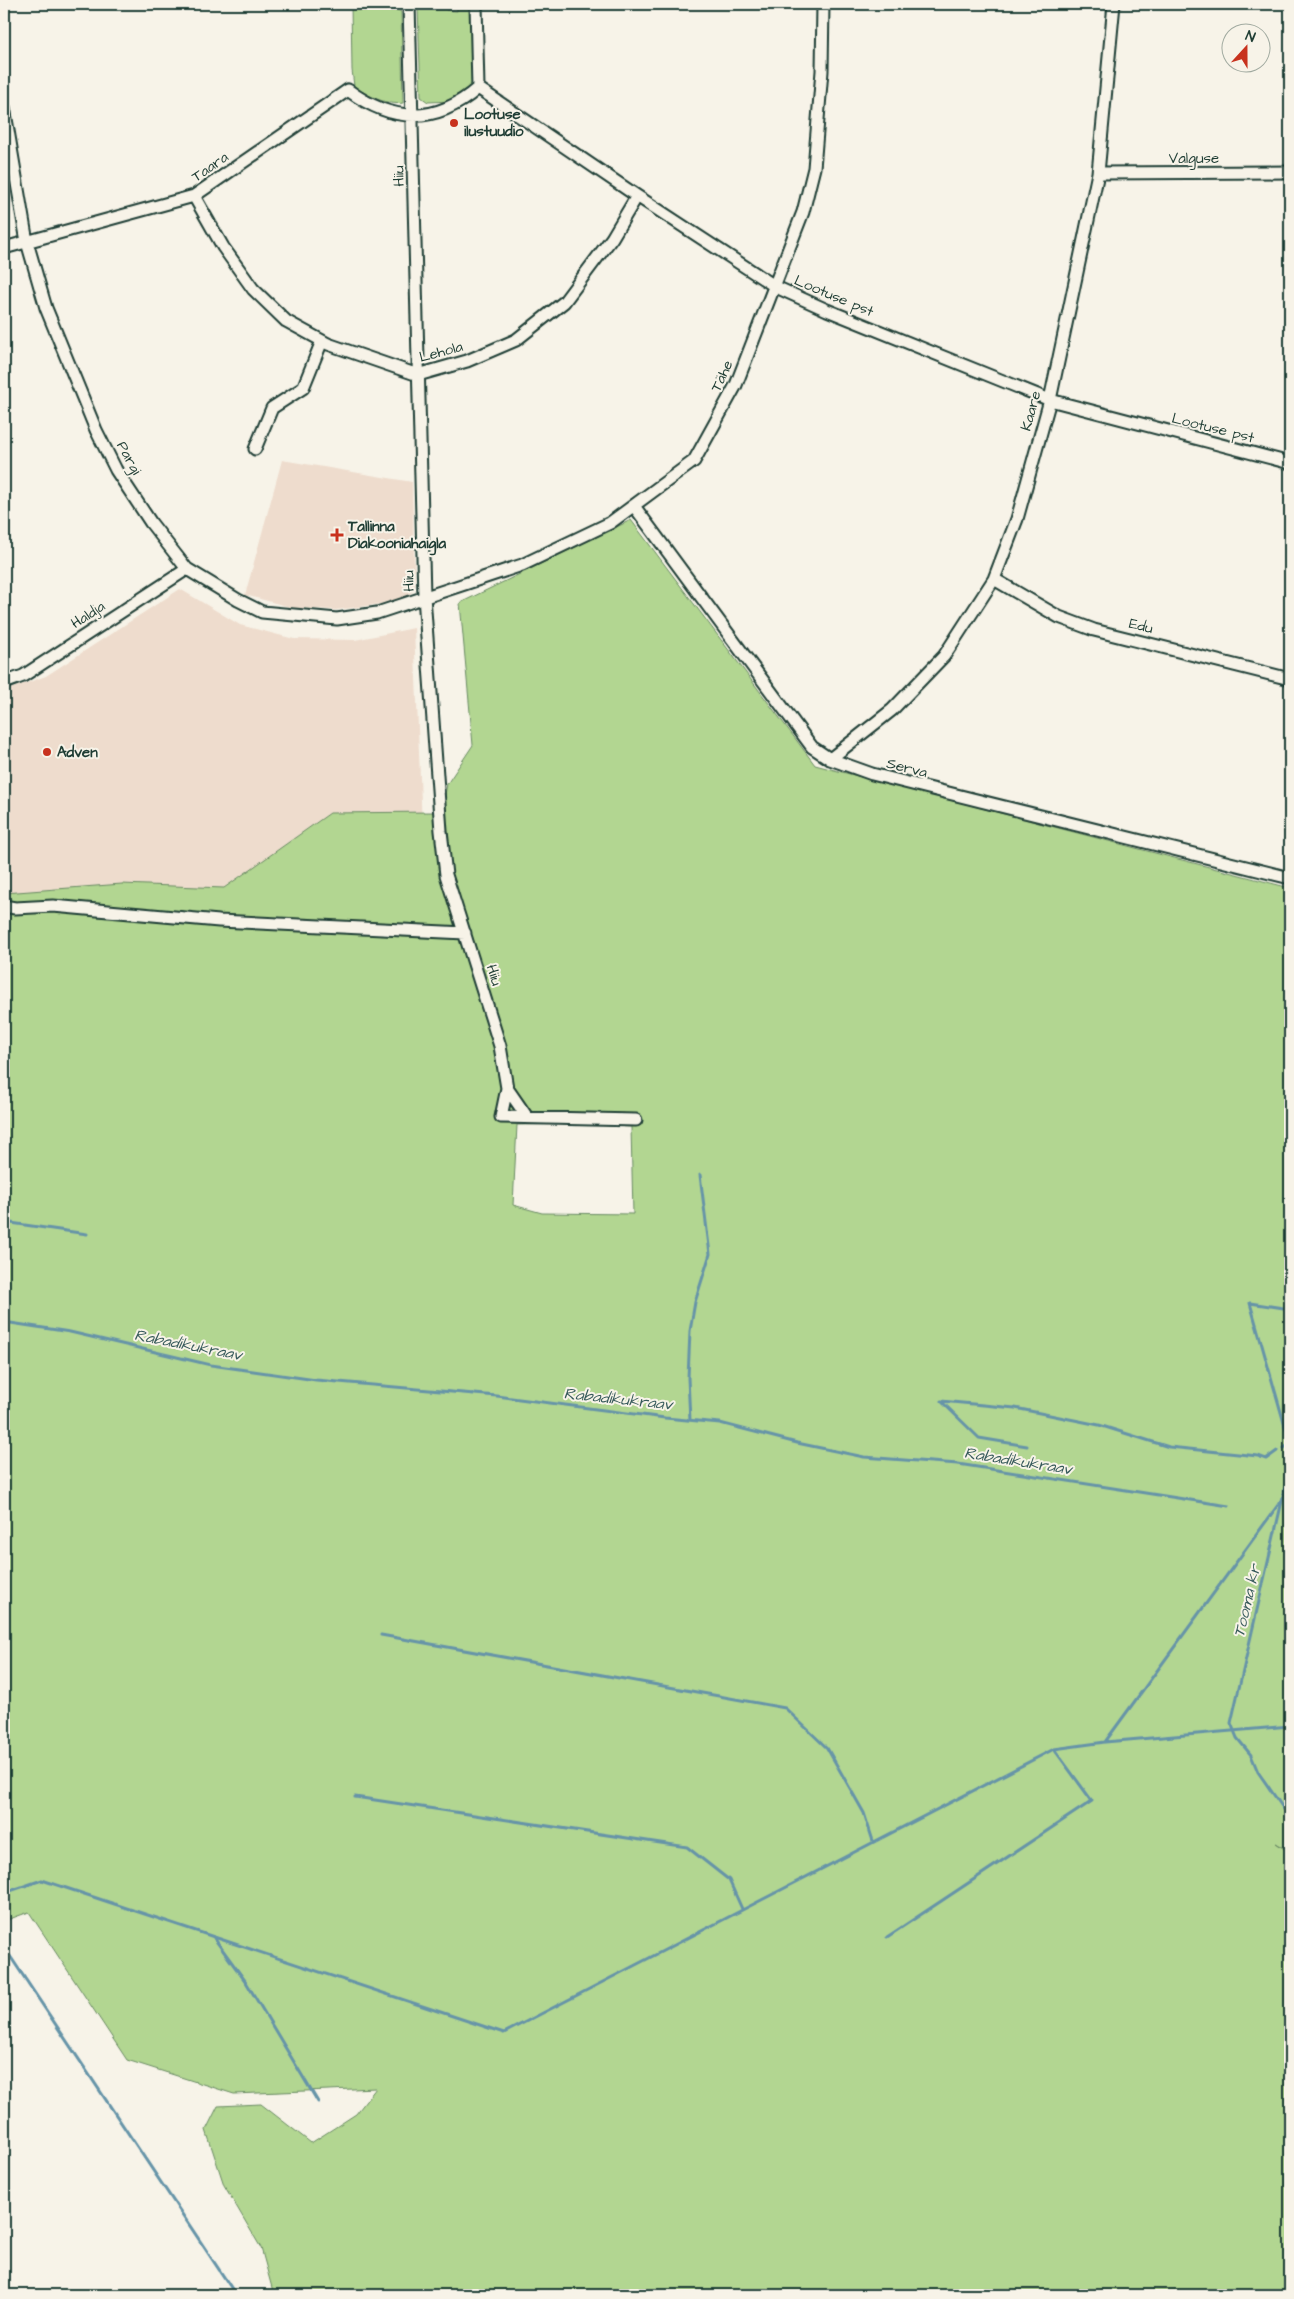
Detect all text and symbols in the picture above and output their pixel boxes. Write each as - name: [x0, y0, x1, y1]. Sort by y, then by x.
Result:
- north arrow: [1222, 22, 1272, 72]
- text: N: [1243, 26, 1258, 48]
- place label: Lootuse ilustuudio: [464, 104, 524, 142]
- marker: Lootuse ilustuudio: [448, 117, 460, 129]
- street label: Taara: [187, 147, 233, 187]
- street label: Valguse: [1169, 148, 1219, 170]
- street label: Hiiu: [388, 165, 410, 187]
- street label: Lootuse pst: [791, 270, 877, 322]
- street label: Lehola: [417, 336, 465, 368]
- street label: Tähe: [706, 357, 738, 395]
- street label: Kaare: [1016, 389, 1046, 433]
- street label: Lootuse pst: [1169, 408, 1257, 448]
- street label: Pargi: [110, 437, 147, 480]
- place label: Tallinna Diakooniahaigla: [347, 516, 447, 556]
- marker: Tallinna Diakooniahaigla: [330, 528, 344, 542]
- street label: Hiiu: [398, 570, 420, 592]
- street label: Haldja: [67, 596, 110, 634]
- street label: Edu: [1127, 613, 1156, 639]
- place label: Adven: [57, 742, 98, 763]
- marker: Adven: [41, 746, 53, 758]
- street label: Serva: [884, 753, 930, 783]
- street label: Hiiu: [481, 962, 507, 989]
- water label: Rabadikukraav: [133, 1324, 245, 1366]
- water label: Rabadikukraav: [563, 1382, 675, 1416]
- water label: Rabadikukraav: [963, 1442, 1075, 1481]
- water label: Tooma kr: [1228, 1561, 1266, 1639]

